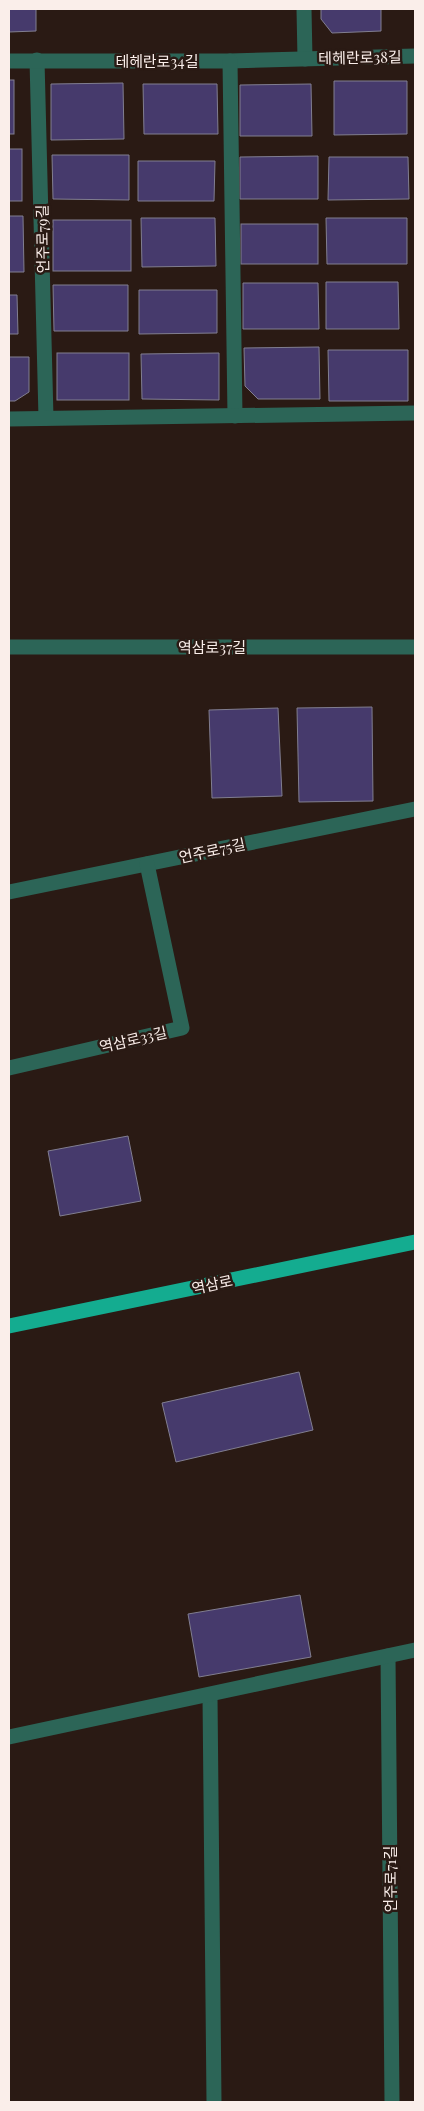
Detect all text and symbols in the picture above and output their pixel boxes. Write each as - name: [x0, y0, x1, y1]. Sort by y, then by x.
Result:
- street label: 테헤란로38길: [318, 46, 402, 68]
- street label: 테헤란로34길: [115, 51, 199, 71]
- street label: 언주로79길: [31, 204, 53, 274]
- street label: 역삼로37길: [178, 637, 246, 657]
- street label: 언주로75길: [177, 833, 247, 867]
- street label: 역삼로33길: [97, 1022, 169, 1056]
- street label: 역삼로: [190, 1270, 234, 1298]
- street label: 언주로71길: [380, 1846, 400, 1912]

